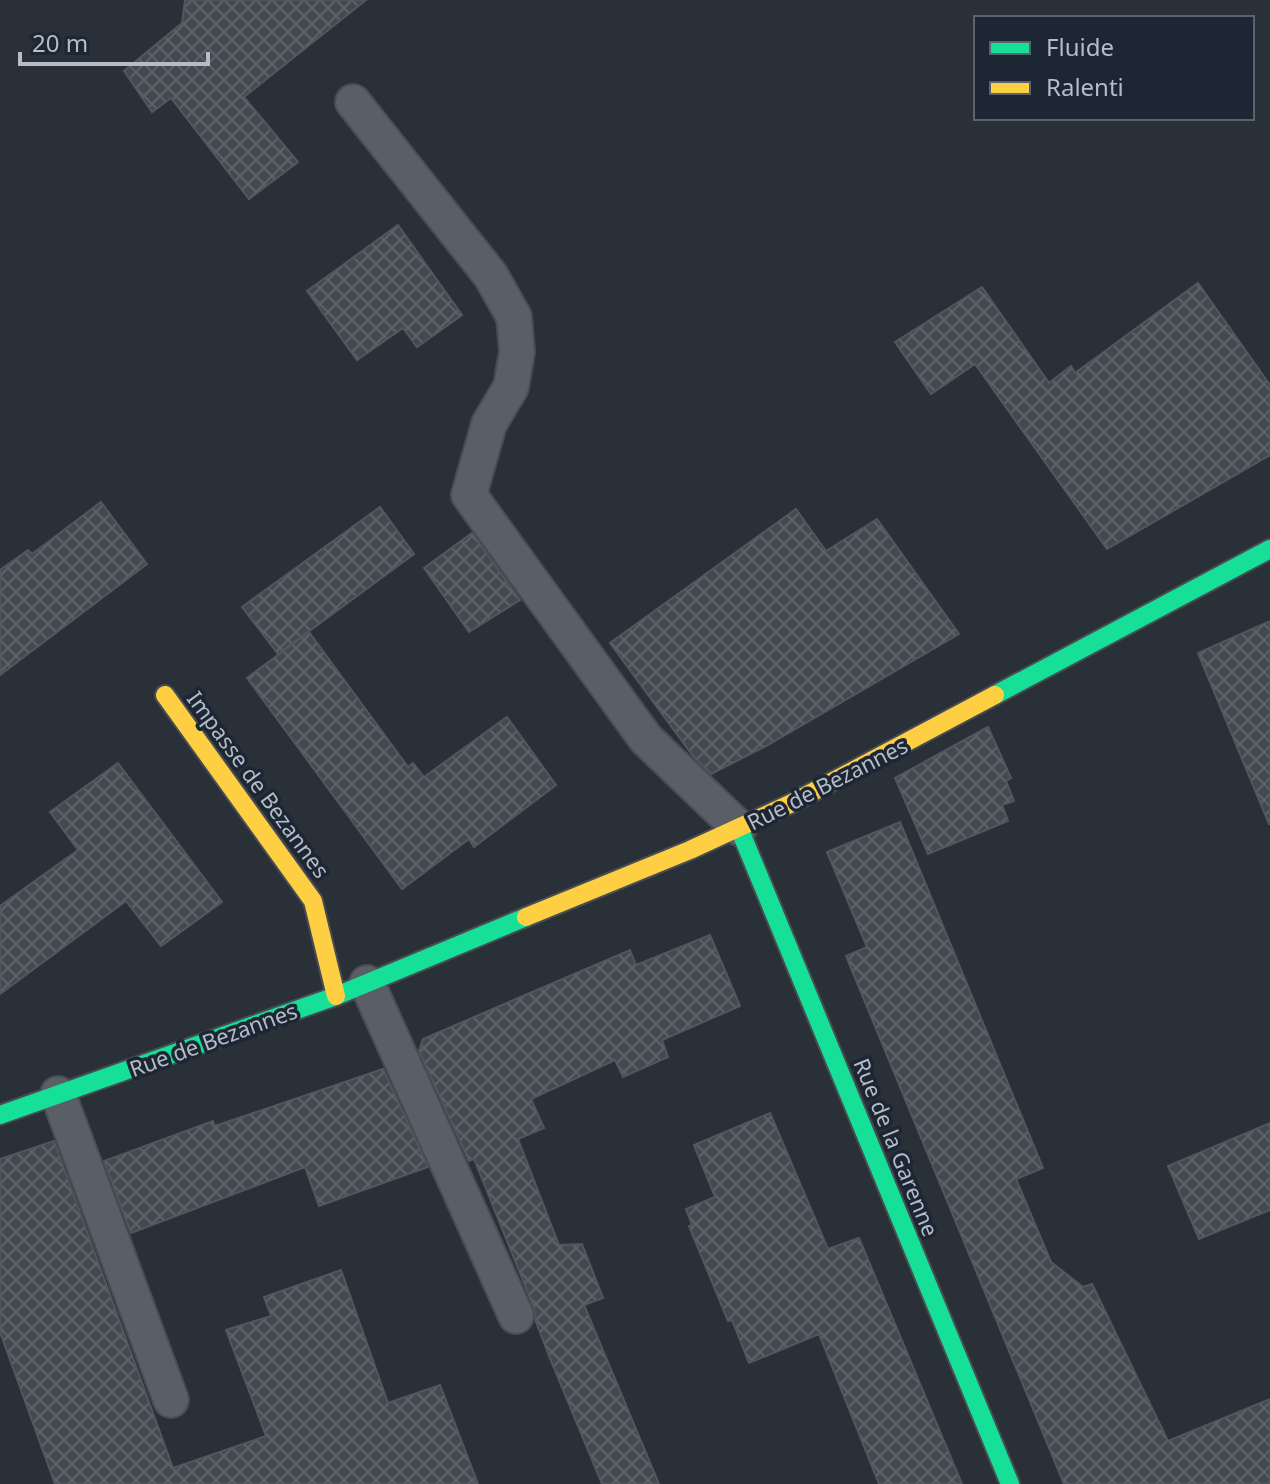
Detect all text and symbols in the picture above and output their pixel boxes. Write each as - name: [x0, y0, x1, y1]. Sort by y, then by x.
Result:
- scale bar: [20, 16, 208, 66]
- legend: [974, 16, 1254, 120]
- text: 20 m: [32, 26, 88, 59]
- text: Fluide: [1046, 30, 1114, 63]
- text: Ralenti: [1046, 70, 1124, 103]
- street label: Impasse de Bezannes: [181, 685, 337, 883]
- street label: Rue de Bezannes: [742, 730, 912, 836]
- street label: Rue de Bezannes: [125, 995, 301, 1083]
- street label: Rue de la Garenne: [848, 1053, 946, 1241]

